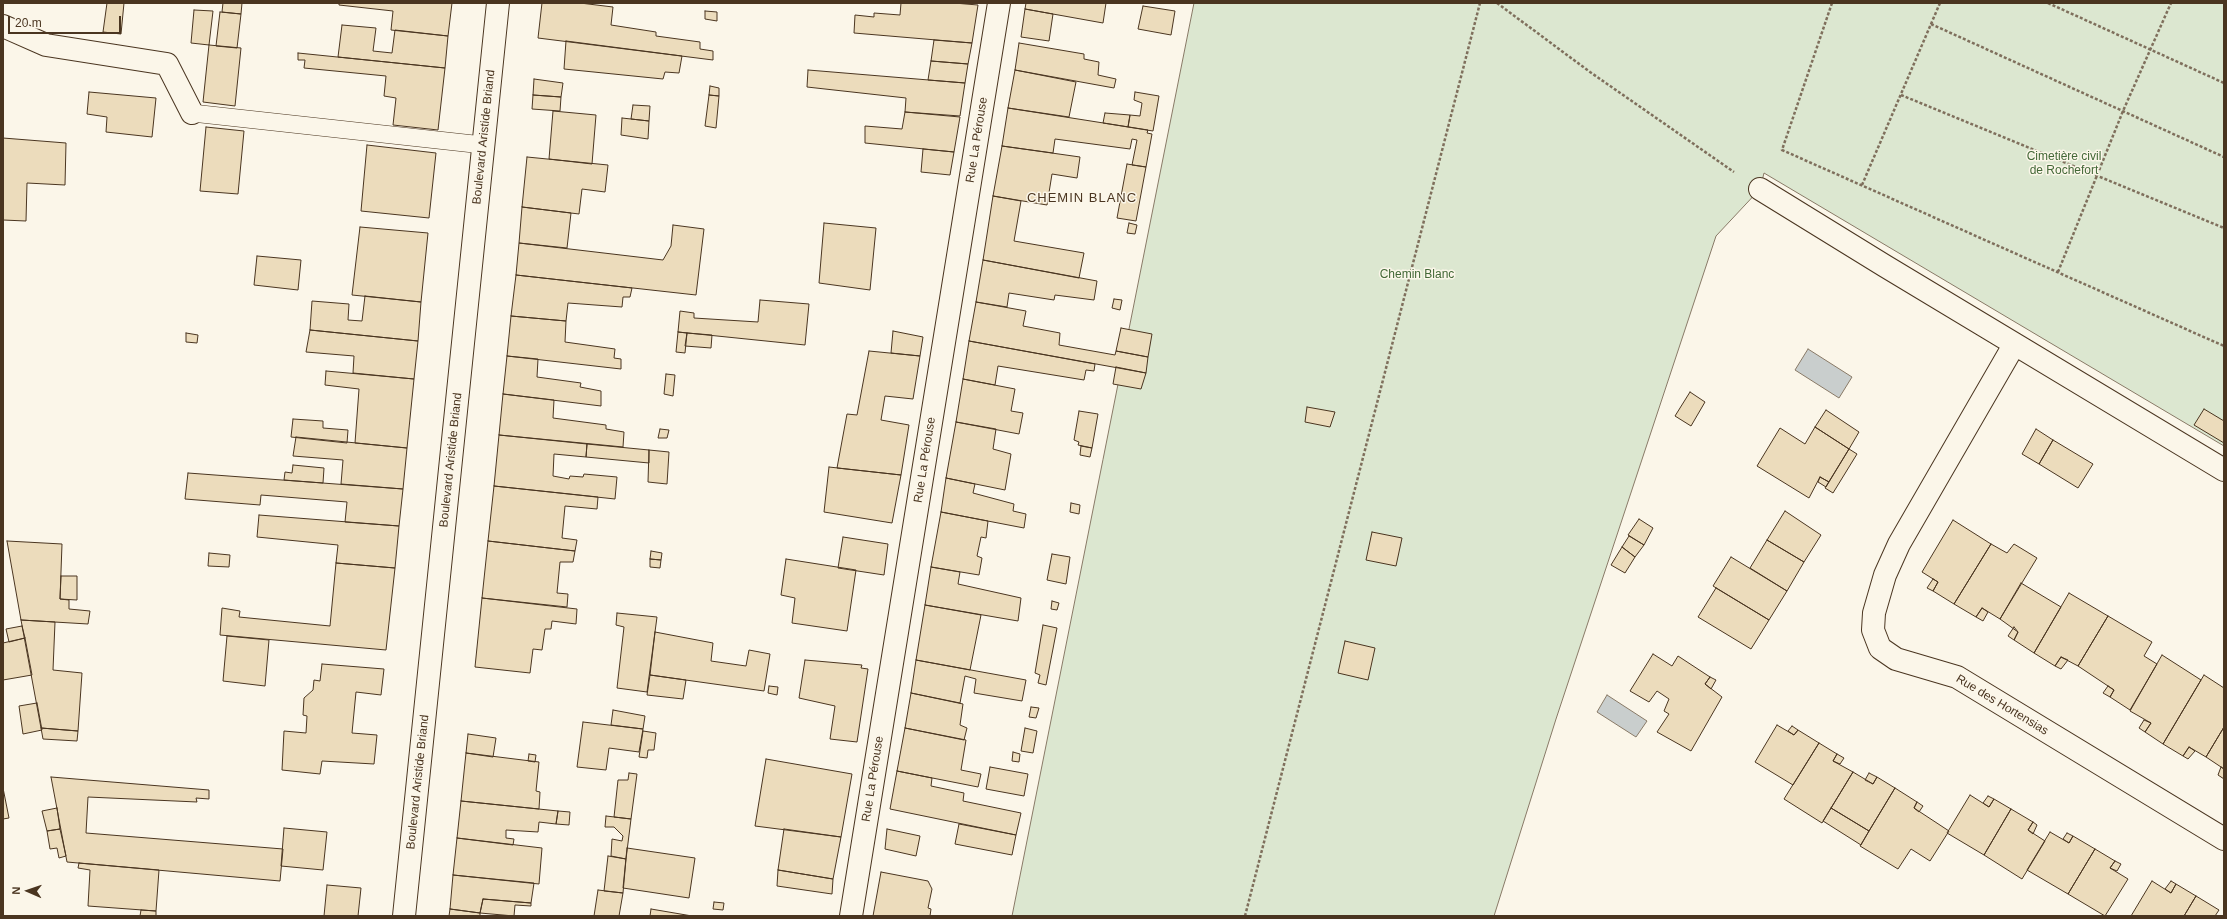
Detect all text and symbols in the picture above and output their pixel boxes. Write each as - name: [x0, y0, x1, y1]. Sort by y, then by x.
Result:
- scale bar: [10, 8, 123, 34]
- text: 20 m: [15, 16, 42, 30]
- street label: Boulevard Aristide Briand: [470, 69, 498, 205]
- street label: Rue La Pérouse: [963, 96, 991, 184]
- park label: Cimetière civil de Rochefort: [2027, 150, 2101, 178]
- district label: CHEMIN BLANC: [1027, 190, 1137, 206]
- park label: Chemin Blanc: [1380, 268, 1454, 282]
- street label: Boulevard Aristide Briand: [437, 392, 465, 528]
- street label: Rue La Pérouse: [911, 416, 939, 504]
- street label: Rue des Hortensias: [1953, 672, 2051, 738]
- street label: Boulevard Aristide Briand: [404, 714, 432, 850]
- street label: Rue La Pérouse: [859, 735, 887, 823]
- north arrow: [8, 871, 48, 911]
- text: N: [10, 886, 22, 895]

